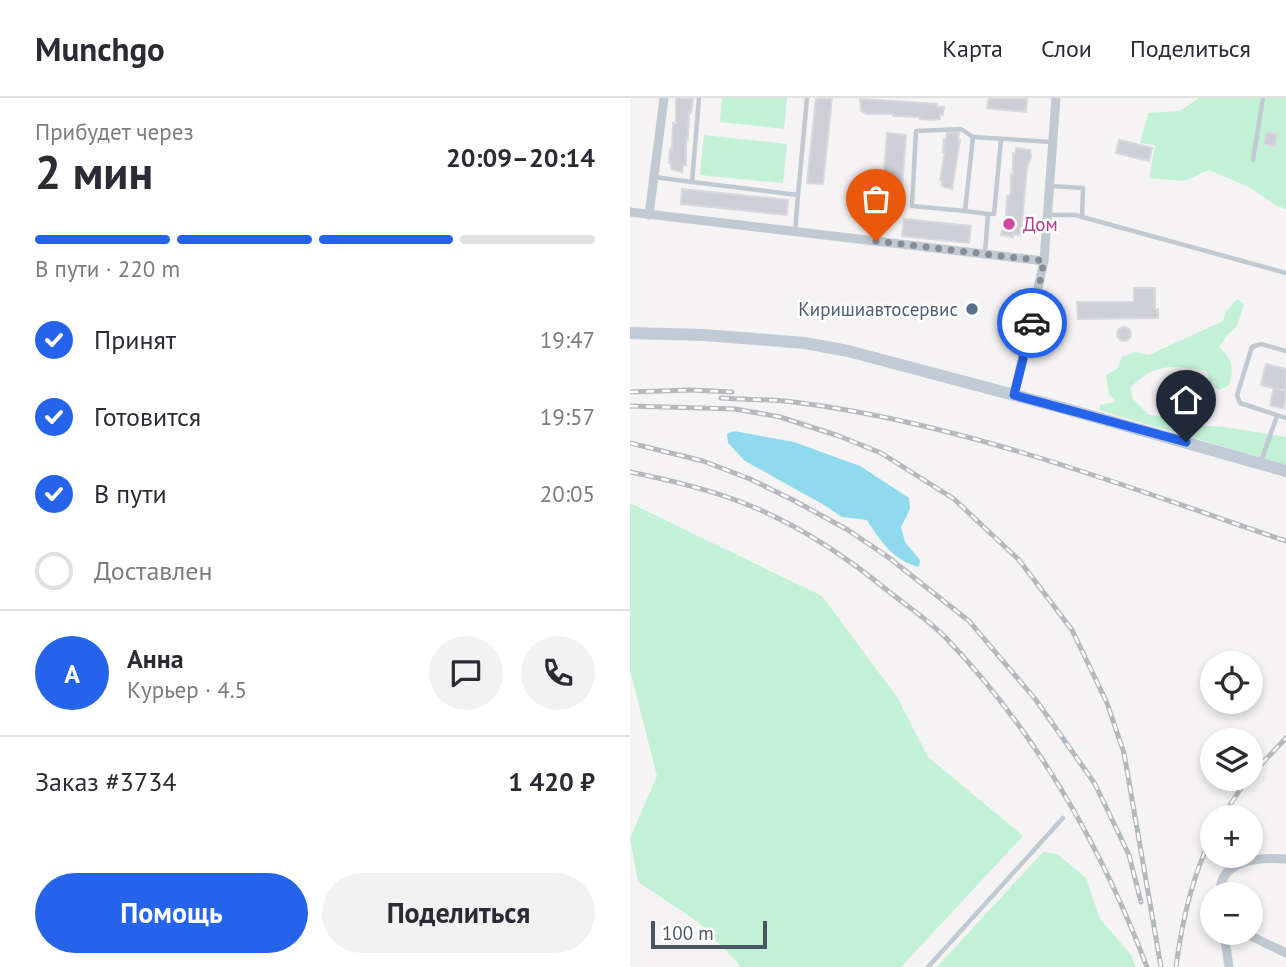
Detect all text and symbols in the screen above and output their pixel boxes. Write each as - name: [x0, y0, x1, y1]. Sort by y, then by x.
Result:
- text: Munchgo: [35, 27, 165, 70]
- text: Карта: [942, 33, 1003, 64]
- text: Слои: [1041, 33, 1092, 64]
- text: Поделиться: [1130, 33, 1251, 64]
- text: Прибудет через: [35, 117, 194, 146]
- text: 20:09–20:14: [446, 141, 595, 174]
- text: 2 мин: [35, 142, 153, 202]
- pin: [846, 169, 906, 241]
- icon: bag: [857, 180, 895, 218]
- place label: Дом: [1023, 212, 1058, 236]
- marker: Дом: [1001, 216, 1017, 232]
- text: В пути · 220 m: [35, 254, 180, 283]
- courier: [997, 288, 1067, 358]
- place label: Киришиавтосервис: [798, 297, 958, 321]
- marker: Киришиавтосервис: [964, 301, 980, 317]
- icon: car: [1013, 304, 1051, 342]
- icon: check: [35, 321, 73, 359]
- text: Принят: [94, 323, 176, 356]
- text: 19:47: [540, 325, 595, 354]
- pin: [1156, 370, 1216, 442]
- icon: home: [1167, 381, 1205, 419]
- icon: check: [35, 398, 73, 436]
- text: Готовится: [94, 400, 201, 433]
- text: 19:57: [540, 402, 595, 431]
- icon: check: [35, 475, 73, 513]
- text: В пути: [94, 477, 167, 510]
- text: 20:05: [540, 479, 595, 508]
- text: Доставлен: [94, 554, 213, 587]
- button: chat: [429, 636, 503, 710]
- button: phone: [521, 636, 595, 710]
- text: Анна: [127, 642, 184, 675]
- map controls: [1200, 651, 1263, 945]
- button: locate: [1200, 651, 1263, 714]
- text: А: [64, 657, 80, 690]
- text: Курьер · 4.5: [127, 675, 247, 704]
- button: layers: [1200, 728, 1263, 791]
- text: Заказ #3734: [35, 765, 177, 798]
- text: 1 420 ₽: [508, 765, 595, 798]
- button: +: [1200, 805, 1263, 868]
- button: Помощь: [35, 873, 308, 953]
- button: Поделиться: [322, 873, 595, 953]
- button: −: [1200, 882, 1263, 945]
- scale bar: [651, 918, 766, 950]
- text: 100 m: [662, 921, 714, 945]

